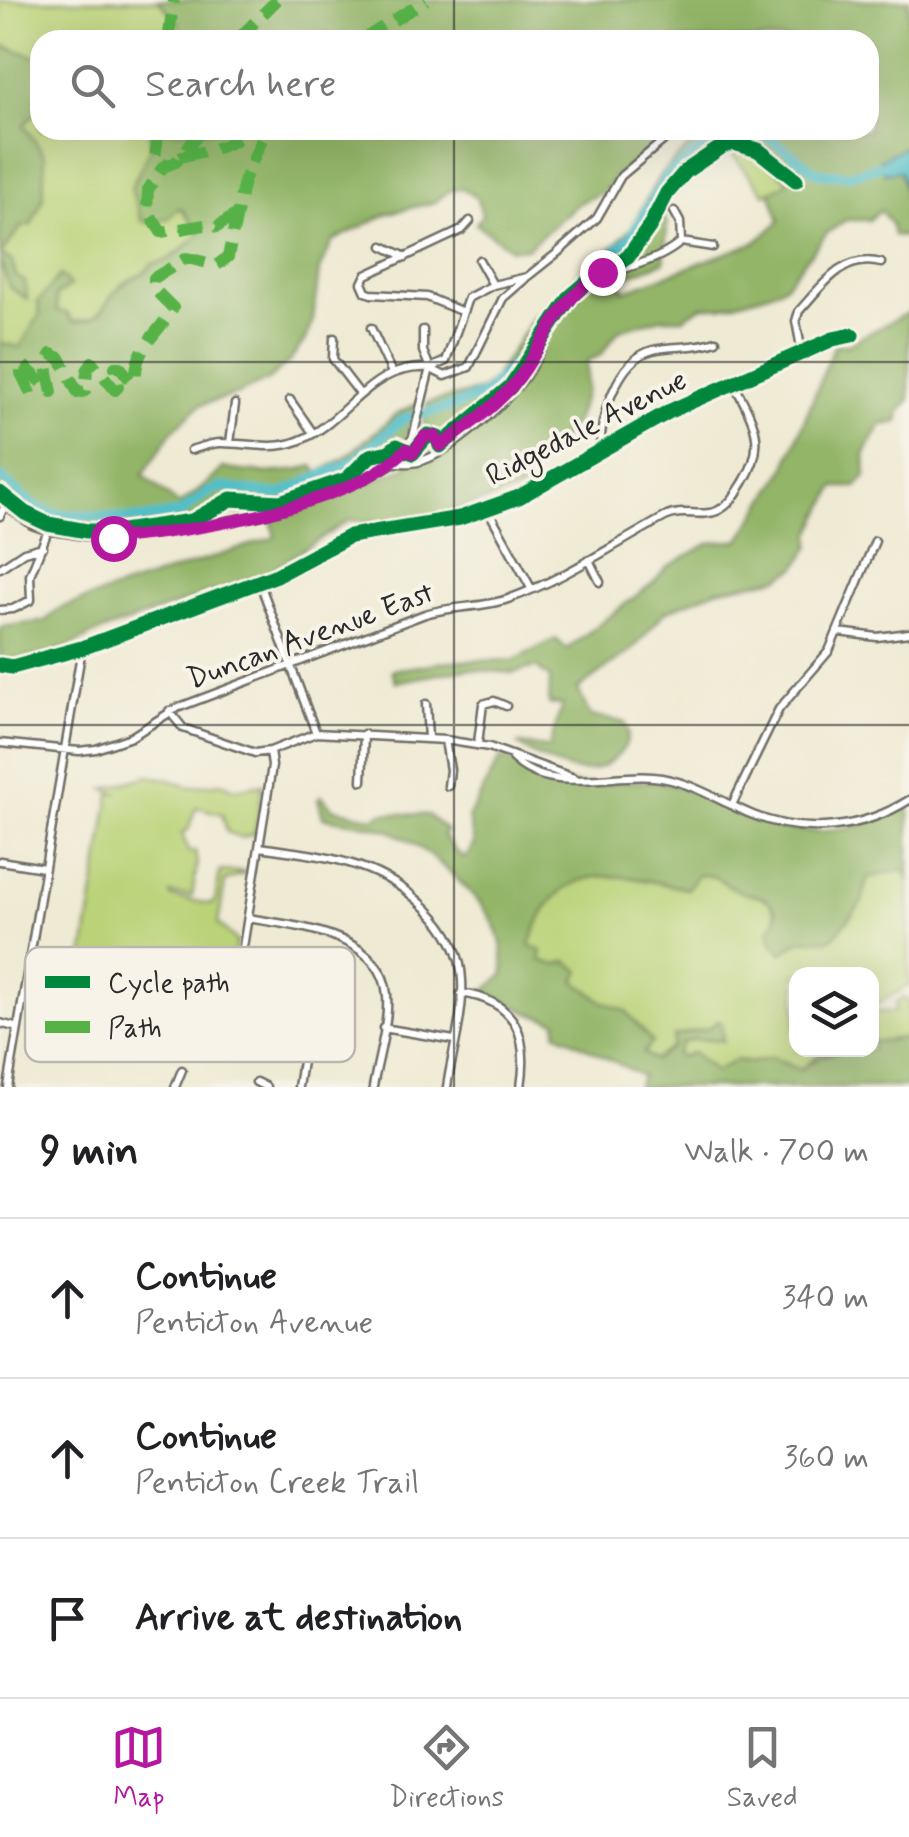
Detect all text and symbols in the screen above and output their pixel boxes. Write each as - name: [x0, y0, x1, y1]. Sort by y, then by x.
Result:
- search box: [30, 30, 879, 140]
- icon: search: [65, 58, 120, 113]
- text: Search here: [145, 61, 336, 110]
- route end: [580, 250, 626, 296]
- street label: Ridgedale Avenue: [480, 361, 695, 498]
- route start: [91, 516, 137, 562]
- street label: Duncan Avenue East: [182, 574, 439, 699]
- legend: [25, 947, 355, 1062]
- text: Cycle path: [108, 966, 230, 1003]
- map controls: [789, 967, 879, 1057]
- button: layers: [789, 967, 879, 1057]
- text: Path: [108, 1011, 162, 1048]
- text: 9 min: [40, 1125, 139, 1180]
- text: Walk · 700 m: [684, 1131, 869, 1173]
- text: Continue: [135, 1253, 277, 1302]
- icon: ahead: [40, 1271, 95, 1326]
- text: 340 m: [782, 1277, 869, 1319]
- text: Penticton Avenue: [135, 1302, 373, 1344]
- text: Continue: [135, 1413, 277, 1462]
- icon: ahead: [40, 1431, 95, 1486]
- text: 360 m: [783, 1437, 869, 1479]
- text: Penticton Creek Trail: [135, 1462, 419, 1504]
- icon: arrive: [40, 1591, 95, 1646]
- text: Arrive at destination: [135, 1594, 462, 1643]
- tab: Map: [111, 1720, 166, 1817]
- tab: Directions: [389, 1720, 504, 1817]
- tab: Saved: [727, 1720, 798, 1817]

